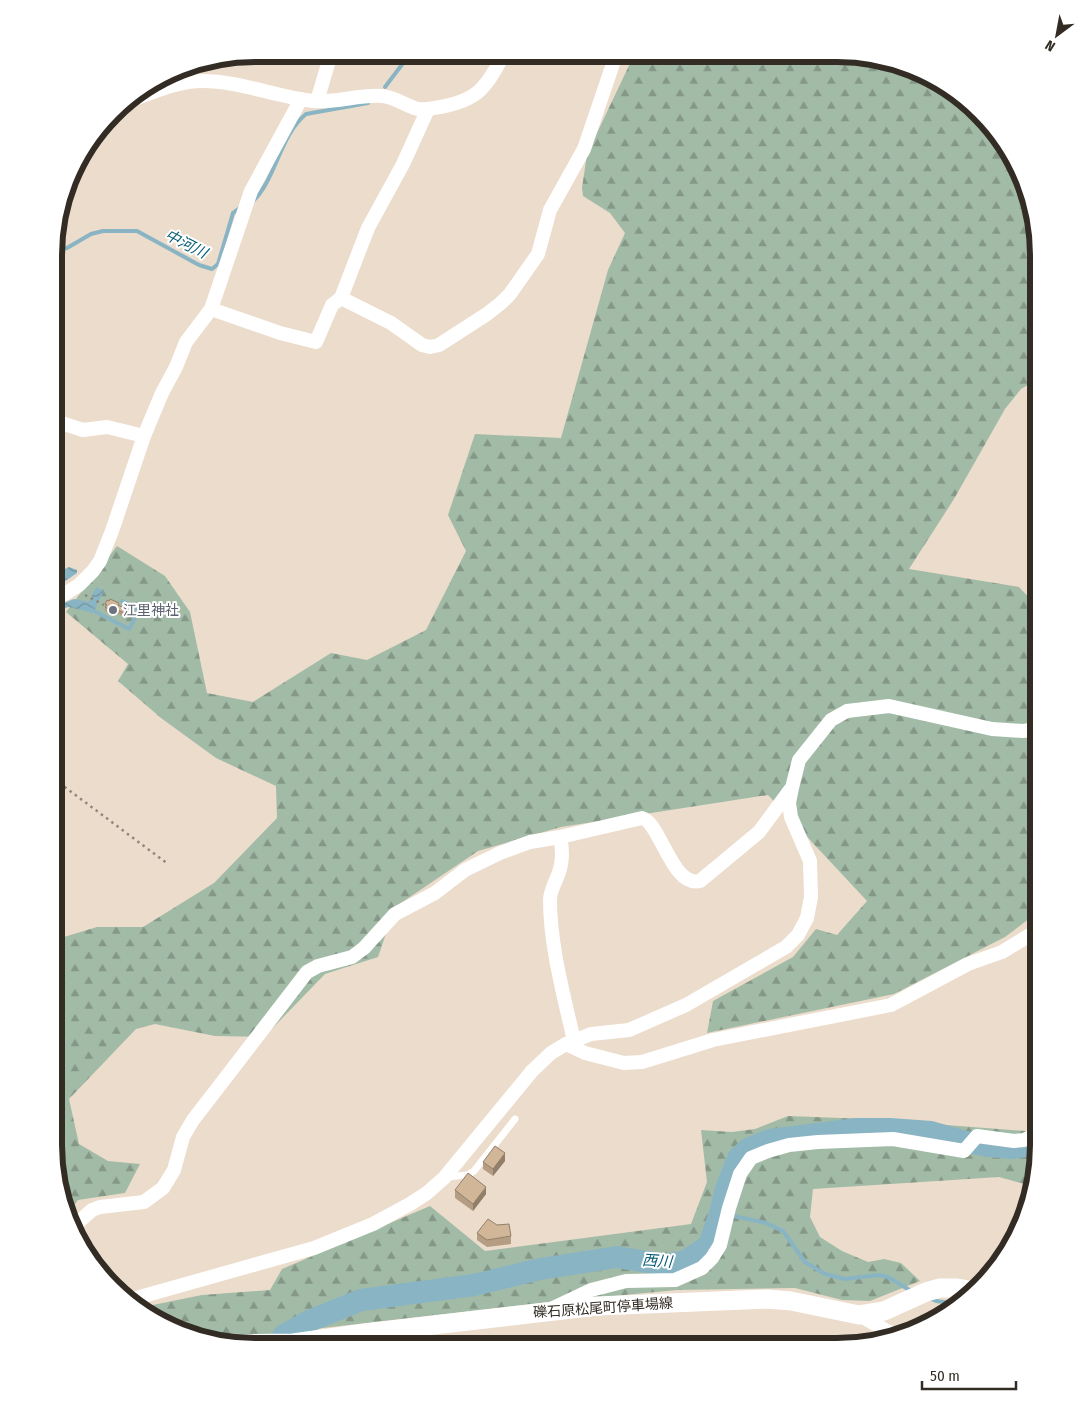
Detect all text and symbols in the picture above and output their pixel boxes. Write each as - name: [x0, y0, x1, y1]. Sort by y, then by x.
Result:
- north arrow: [1032, 10, 1082, 60]
- text: N: [1042, 36, 1058, 55]
- water label: 中河川: [162, 226, 212, 263]
- place label: 江里神社: [123, 602, 179, 619]
- marker: 江里神社: [107, 604, 119, 616]
- water label: 西川: [641, 1251, 675, 1271]
- street label: 礫石原松尾町停車場線: [533, 1295, 673, 1321]
- scale bar: [922, 1358, 1016, 1390]
- text: 50 m: [930, 1367, 960, 1385]

